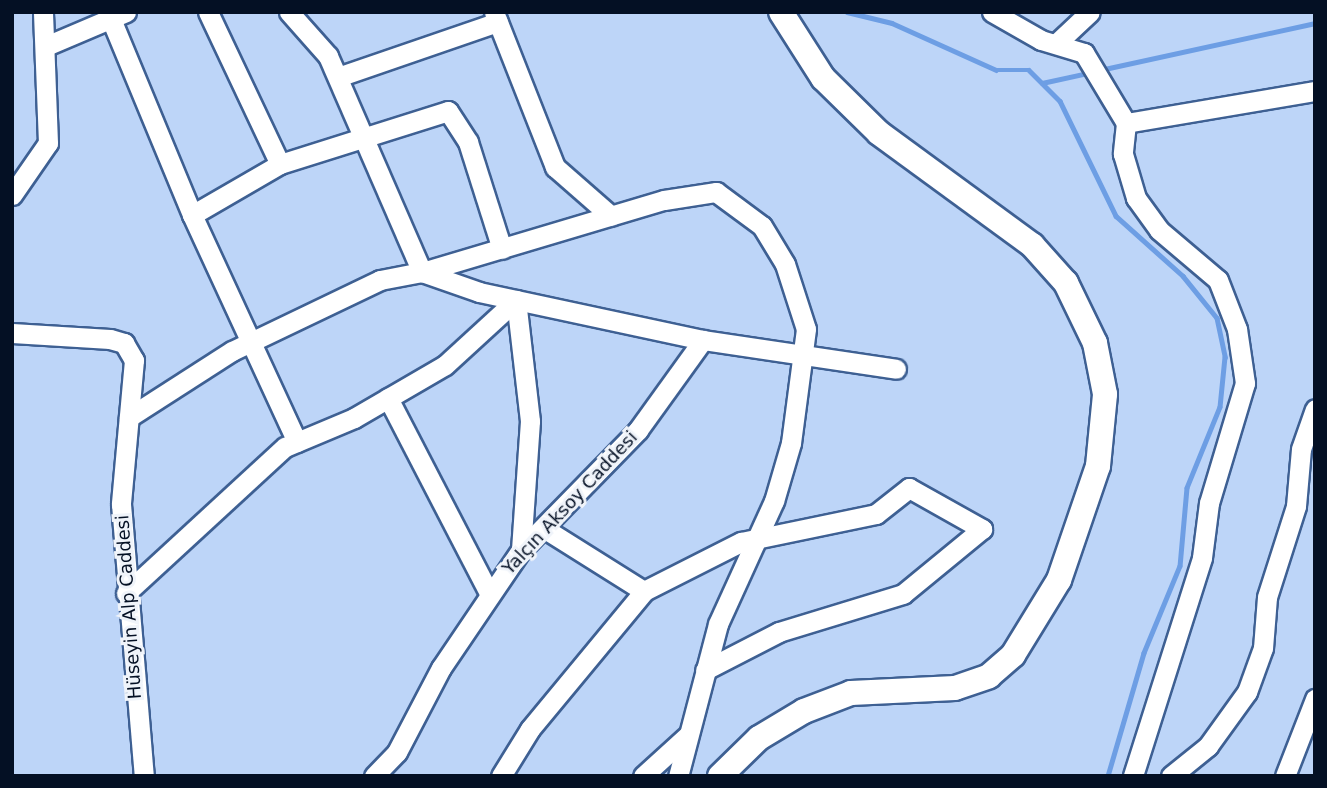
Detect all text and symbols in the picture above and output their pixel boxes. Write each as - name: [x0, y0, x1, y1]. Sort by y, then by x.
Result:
- street label: Yalçın Aksoy Caddesi: [498, 427, 642, 579]
- street label: Hüseyin Alp Caddesi: [112, 514, 146, 700]

